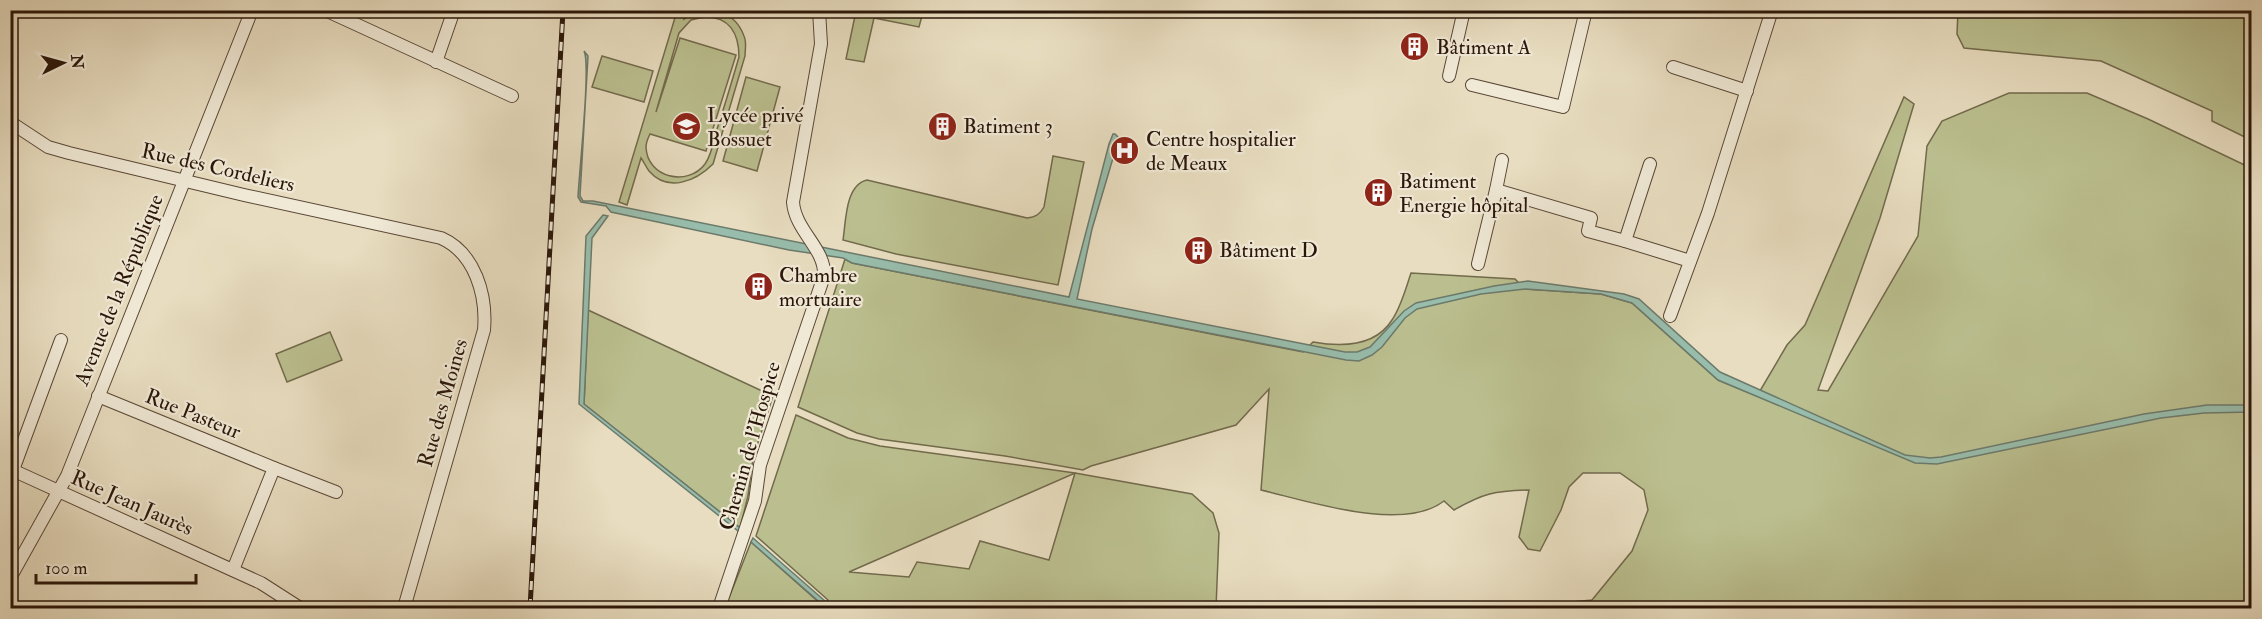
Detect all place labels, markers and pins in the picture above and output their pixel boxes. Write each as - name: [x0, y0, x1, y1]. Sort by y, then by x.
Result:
- building icon: Bâtiment A: [1399, 31, 1431, 63]
- place label: Bâtiment A: [1436, 34, 1531, 61]
- place label: Lycée privé Bossuet: [707, 102, 803, 153]
- building icon: Batiment 3: [926, 110, 958, 142]
- school or university icon: Lycée privé Bossuet: [670, 111, 702, 143]
- place label: Batiment 3: [963, 113, 1053, 140]
- place label: Centre hospitalier de Meaux: [1146, 126, 1296, 177]
- hospital icon: Centre hospitalier de Meaux: [1109, 135, 1141, 167]
- place label: Batiment Energie hôpital: [1399, 168, 1529, 219]
- building icon: Batiment Energie hôpital: [1362, 177, 1394, 209]
- building icon: Bâtiment D: [1182, 234, 1214, 266]
- place label: Bâtiment D: [1219, 237, 1318, 264]
- place label: Chambre mortuaire: [779, 262, 862, 313]
- building icon: Chambre mortuaire: [742, 271, 774, 303]

